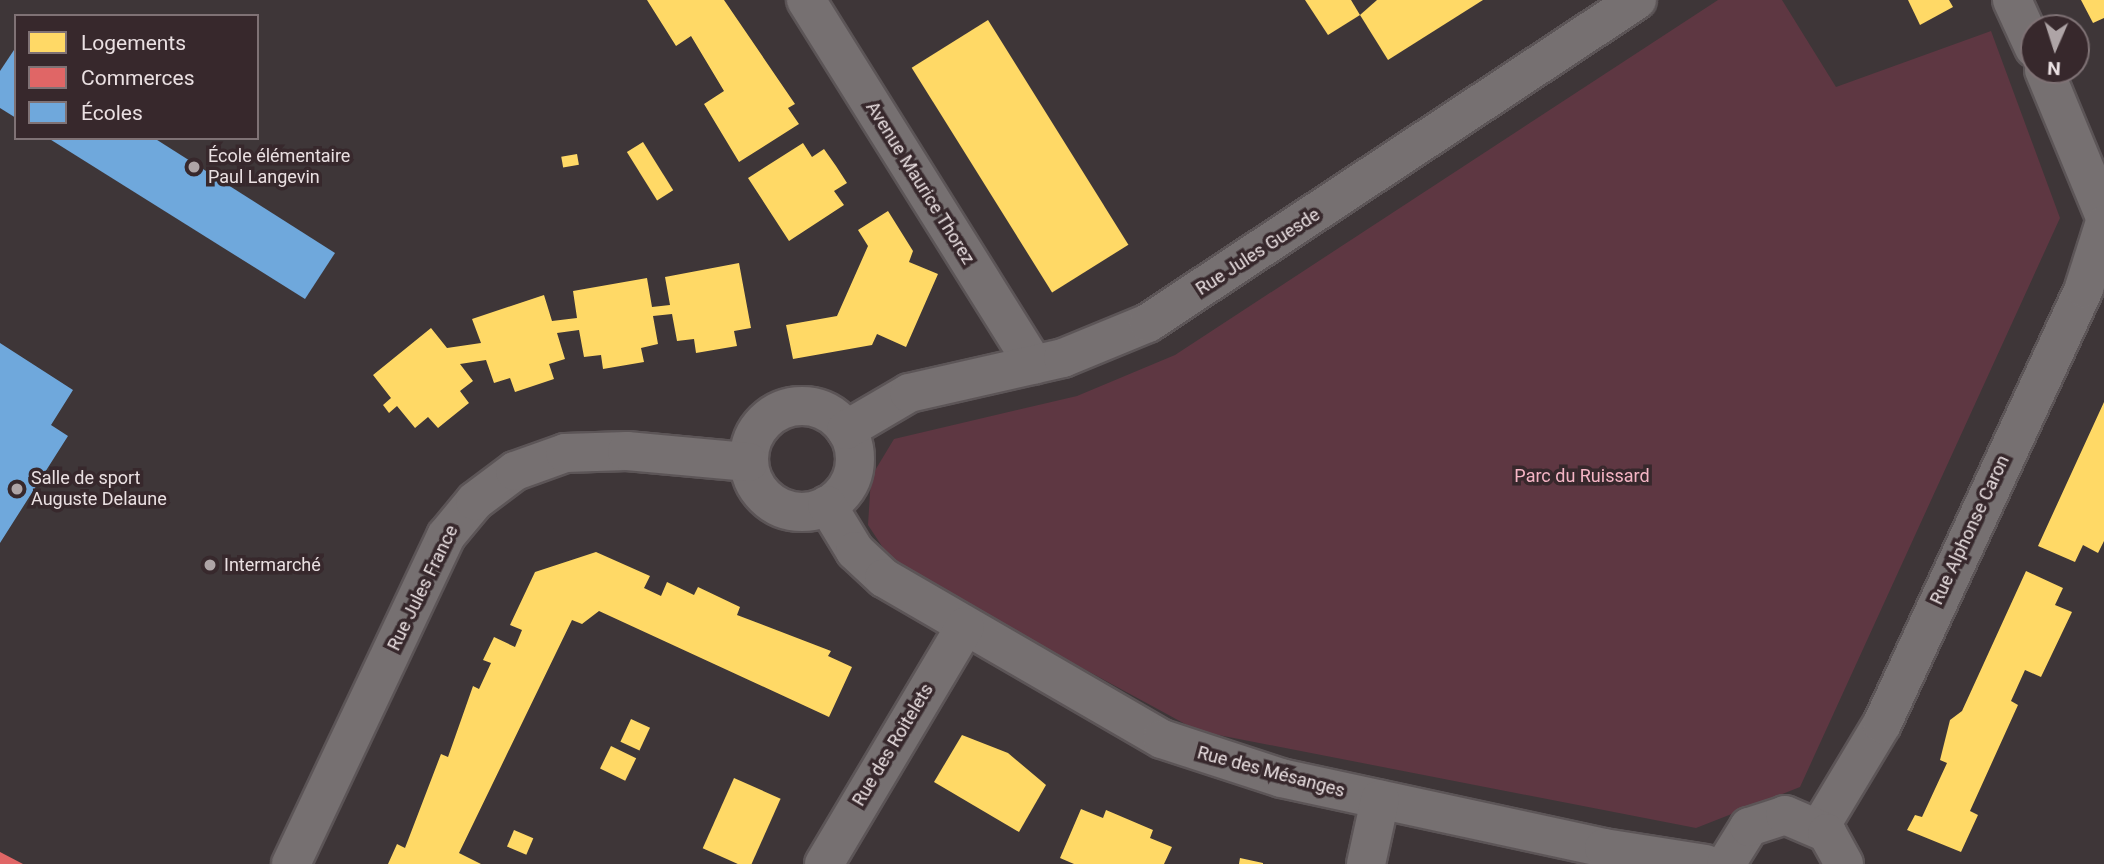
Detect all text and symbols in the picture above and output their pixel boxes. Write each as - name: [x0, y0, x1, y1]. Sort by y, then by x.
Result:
- legend: [14, 14, 259, 140]
- north arrow: [2020, 14, 2090, 84]
- text: Logements: [81, 31, 186, 55]
- text: N: [2047, 57, 2061, 80]
- text: Commerces: [81, 66, 195, 90]
- street label: Avenue Maurice Thorez: [861, 98, 979, 268]
- text: Écoles: [81, 101, 143, 125]
- place label: École élémentaire Paul Langevin: [208, 146, 350, 188]
- marker: École élémentaire Paul Langevin: [186, 159, 202, 175]
- street label: Rue Jules Guesde: [1192, 204, 1324, 300]
- street label: Rue Alphonse Caron: [1926, 452, 2014, 608]
- park label: Parc du Ruissard: [1514, 465, 1650, 487]
- place label: Salle de sport Auguste Delaune: [31, 468, 167, 510]
- marker: Salle de sport Auguste Delaune: [9, 481, 25, 497]
- street label: Rue Jules France: [383, 522, 463, 654]
- place label: Intermarché: [224, 554, 321, 576]
- marker: Intermarché: [202, 557, 218, 573]
- street label: Rue des Roitelets: [848, 680, 938, 810]
- street label: Rue des Mésanges: [1195, 742, 1347, 802]

